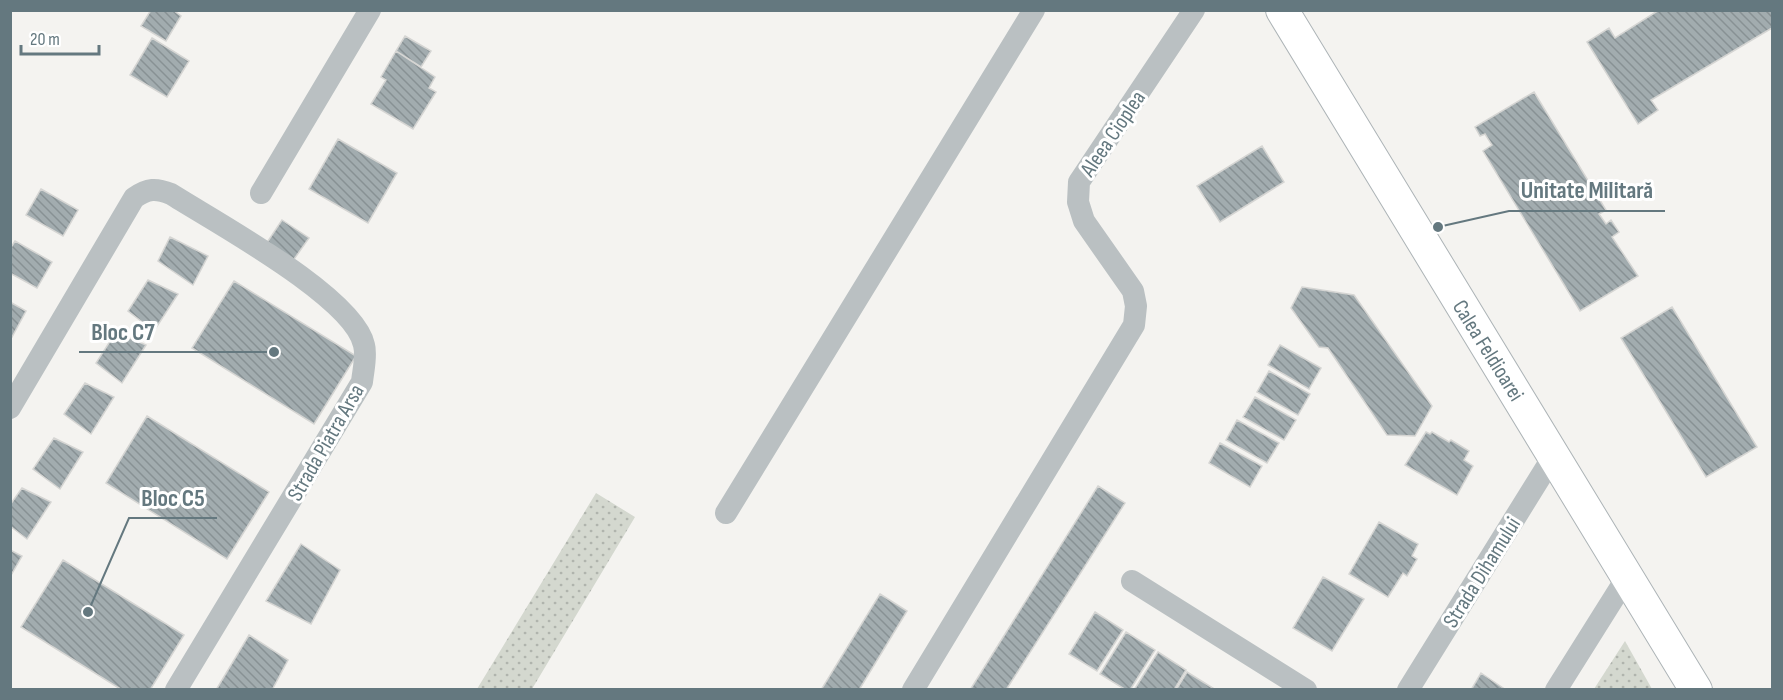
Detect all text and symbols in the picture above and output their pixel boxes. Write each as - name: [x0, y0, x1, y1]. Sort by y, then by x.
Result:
- scale bar: [21, 18, 99, 56]
- text: 20 m: [30, 29, 60, 50]
- street label: Aleea Cioplea: [1074, 86, 1152, 183]
- callout: Unitate Militară: [1509, 169, 1665, 211]
- text: Unitate Militară: [1521, 176, 1653, 205]
- street label: Calea Feldioarei: [1446, 295, 1529, 406]
- callout: Bloc C7: [79, 310, 167, 352]
- text: Bloc C7: [91, 318, 155, 347]
- street label: Strada Piatra Arsa: [282, 380, 371, 506]
- callout: Bloc C5: [129, 476, 217, 518]
- text: Bloc C5: [141, 484, 205, 513]
- street label: Strada Dihamului: [1438, 513, 1527, 633]

